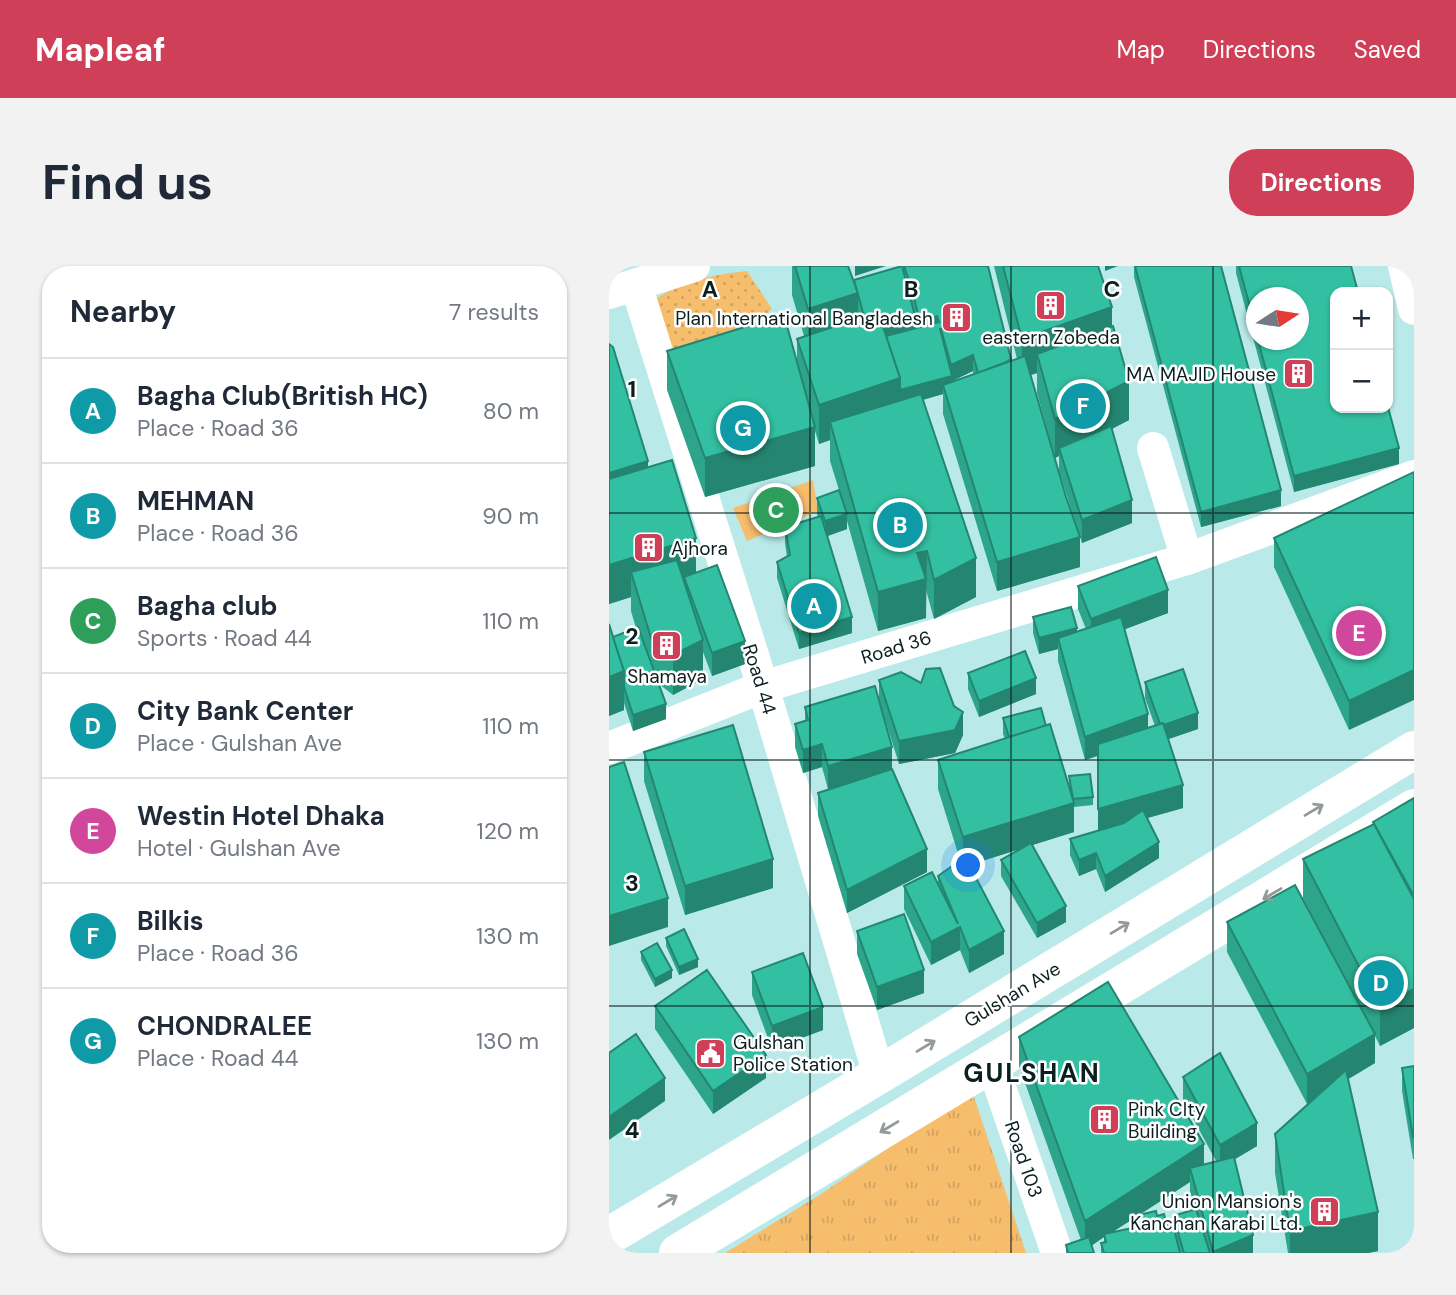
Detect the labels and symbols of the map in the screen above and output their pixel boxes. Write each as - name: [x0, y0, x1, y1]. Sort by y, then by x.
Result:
- text: A: [702, 274, 718, 304]
- text: B: [904, 274, 918, 304]
- text: C: [1104, 274, 1120, 304]
- north arrow: [1246, 287, 1309, 350]
- building icon: eastern Zobeda: [1034, 289, 1068, 323]
- building icon: Plan International Bangladesh: [939, 301, 973, 335]
- place label: Plan International Bangladesh: [675, 306, 933, 331]
- place label: eastern Zobeda: [982, 325, 1120, 350]
- building icon: MA MAJID House: [1282, 357, 1316, 391]
- place label: MA MAJID House: [1126, 362, 1276, 387]
- text: 1: [628, 374, 636, 404]
- pin: F: [1060, 380, 1106, 432]
- pin: G: [720, 402, 766, 454]
- pin: C: [753, 484, 799, 536]
- pin: B: [877, 499, 923, 551]
- building icon: Ajhora: [631, 531, 665, 565]
- place label: Ajhora: [671, 536, 728, 561]
- pin: A: [791, 580, 837, 632]
- pin: E: [1336, 607, 1382, 659]
- text: 2: [625, 621, 639, 651]
- street label: Road 36: [858, 625, 934, 670]
- building icon: Shamaya: [650, 628, 684, 662]
- street label: Road 44: [737, 641, 782, 717]
- place label: Shamaya: [627, 664, 707, 689]
- one-way arrow: [1304, 802, 1324, 816]
- your location: [951, 848, 985, 882]
- text: 3: [625, 868, 639, 898]
- one-way arrow: [1262, 888, 1282, 902]
- one-way arrow: [1110, 921, 1130, 935]
- street label: Gulshan Ave: [959, 956, 1065, 1033]
- pin: D: [1358, 957, 1404, 1009]
- place label: Gulshan Police Station: [733, 1030, 853, 1077]
- public building icon: Gulshan Police Station: [693, 1036, 727, 1070]
- one-way arrow: [915, 1039, 935, 1053]
- district label: GULSHAN: [963, 1056, 1101, 1090]
- place label: Pink CIty Building: [1128, 1097, 1206, 1144]
- building icon: Pink CIty Building: [1088, 1103, 1122, 1137]
- text: 4: [625, 1115, 640, 1145]
- street label: Road 103: [999, 1118, 1048, 1201]
- one-way arrow: [879, 1120, 899, 1134]
- place label: Union Mansion's Kanchan Karabi Ltd.: [1130, 1189, 1302, 1236]
- one-way arrow: [657, 1194, 677, 1208]
- building icon: Union Mansion's Kanchan Karabi Ltd.: [1308, 1195, 1342, 1229]

